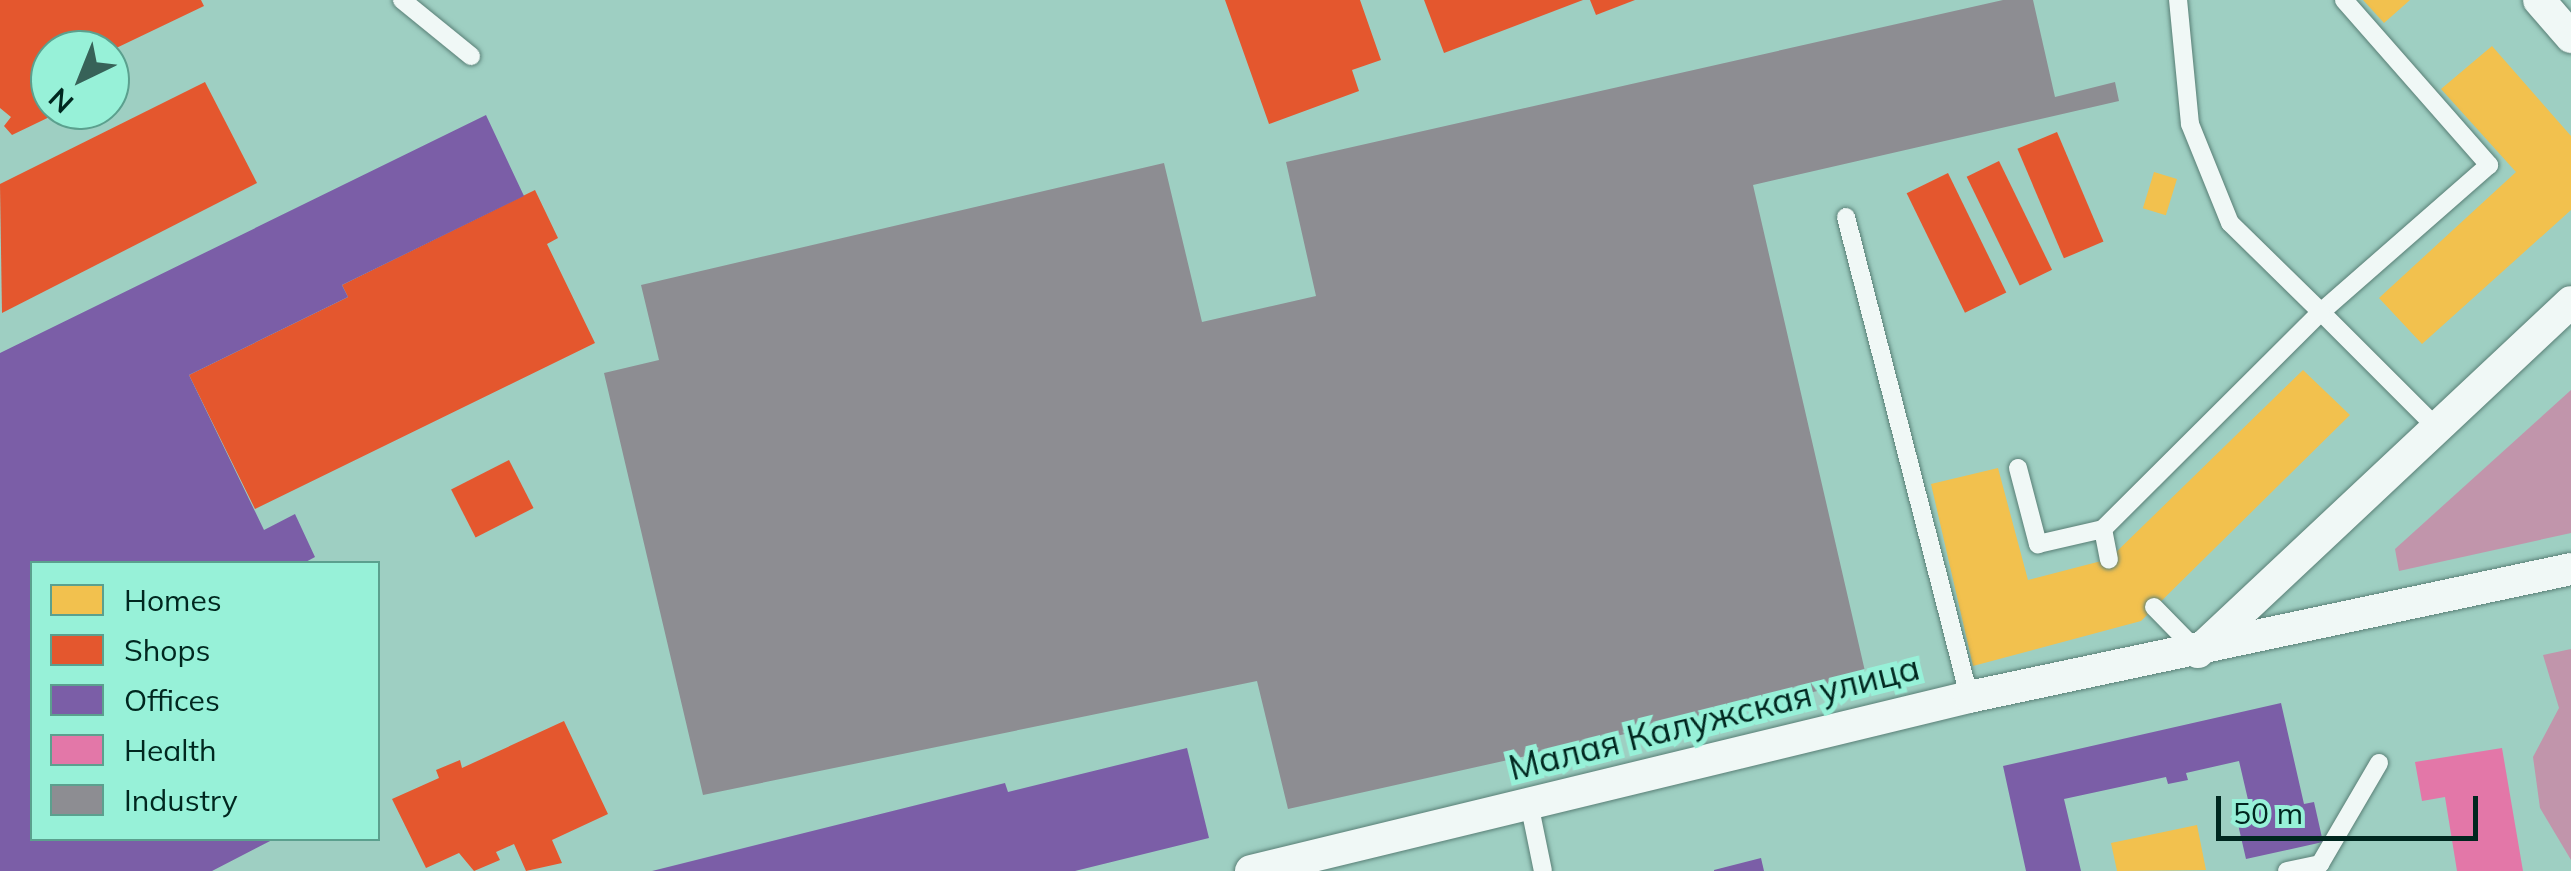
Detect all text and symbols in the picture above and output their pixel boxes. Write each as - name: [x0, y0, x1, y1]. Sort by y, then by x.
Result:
- north arrow: [30, 30, 130, 130]
- text: N: [41, 81, 80, 121]
- legend: [30, 561, 380, 841]
- text: Homes: [124, 581, 222, 619]
- text: Shops: [124, 631, 210, 669]
- street label: Малая Калужская улица: [1504, 646, 1924, 788]
- text: Offices: [124, 681, 220, 719]
- text: Health: [124, 731, 217, 769]
- scale bar: [2221, 776, 2484, 838]
- text: Industry: [124, 781, 238, 819]
- text: 50 m: [2233, 794, 2303, 832]

